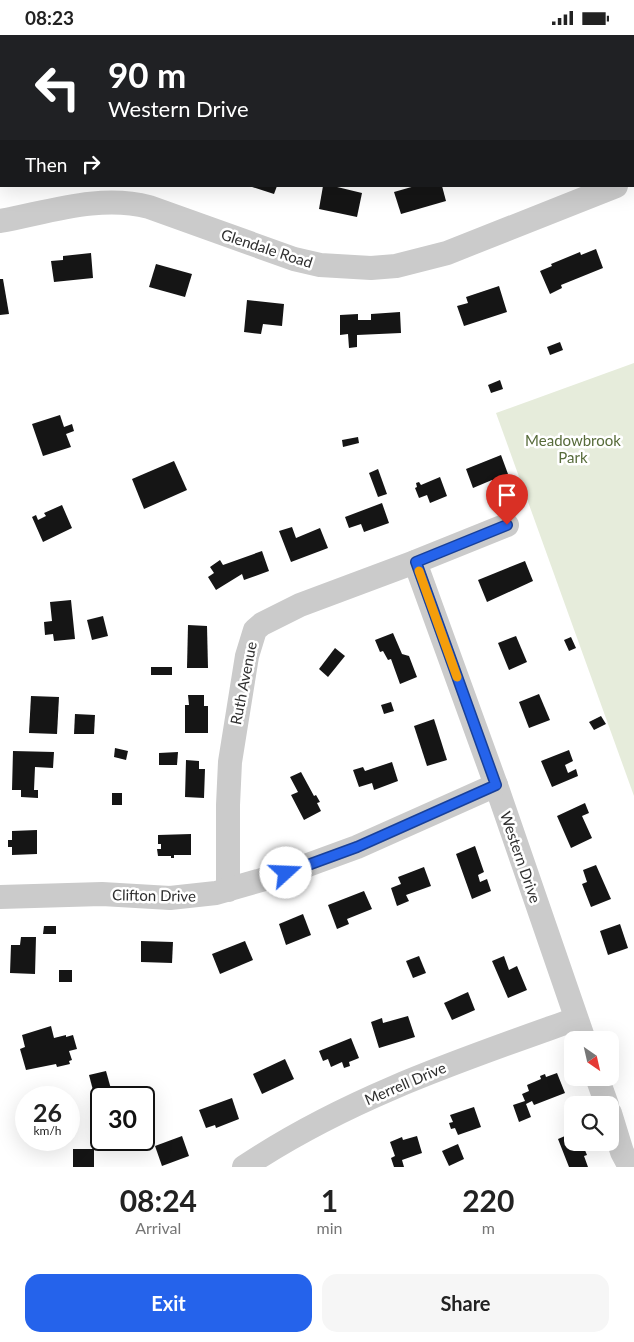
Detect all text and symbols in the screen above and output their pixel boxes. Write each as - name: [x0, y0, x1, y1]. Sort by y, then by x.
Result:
- text: 08:23: [25, 6, 74, 29]
- text: 90 m: [108, 53, 186, 95]
- icon: left: [25, 55, 90, 120]
- text: Western Drive: [108, 95, 249, 122]
- icon: right: [77, 150, 105, 178]
- text: Then: [25, 153, 67, 176]
- street label: Glendale Road: [219, 225, 315, 271]
- park label: Meadowbrook Park: [525, 431, 621, 466]
- pin: [486, 474, 528, 525]
- icon: arrive: [493, 481, 521, 509]
- street label: Ruth Avenue: [226, 640, 260, 726]
- street label: Western Drive: [497, 809, 545, 905]
- position arrow: [259, 846, 311, 898]
- street label: Clifton Drive: [112, 885, 196, 905]
- north arrow: [564, 1031, 619, 1086]
- map controls: [564, 1031, 619, 1151]
- street label: Merrell Drive: [362, 1058, 449, 1108]
- speed limit sign: 30: [90, 1086, 155, 1151]
- button: search: [564, 1096, 619, 1151]
- text: 26: [33, 1097, 62, 1127]
- text: km/h: [33, 1123, 62, 1138]
- text: 08:24: [120, 1182, 197, 1218]
- text: 1: [321, 1182, 338, 1218]
- text: 220: [462, 1182, 514, 1218]
- text: Arrival: [135, 1218, 181, 1237]
- text: min: [317, 1218, 343, 1237]
- text: m: [482, 1218, 495, 1237]
- button: Exit: [25, 1274, 312, 1332]
- button: Share: [322, 1274, 609, 1332]

